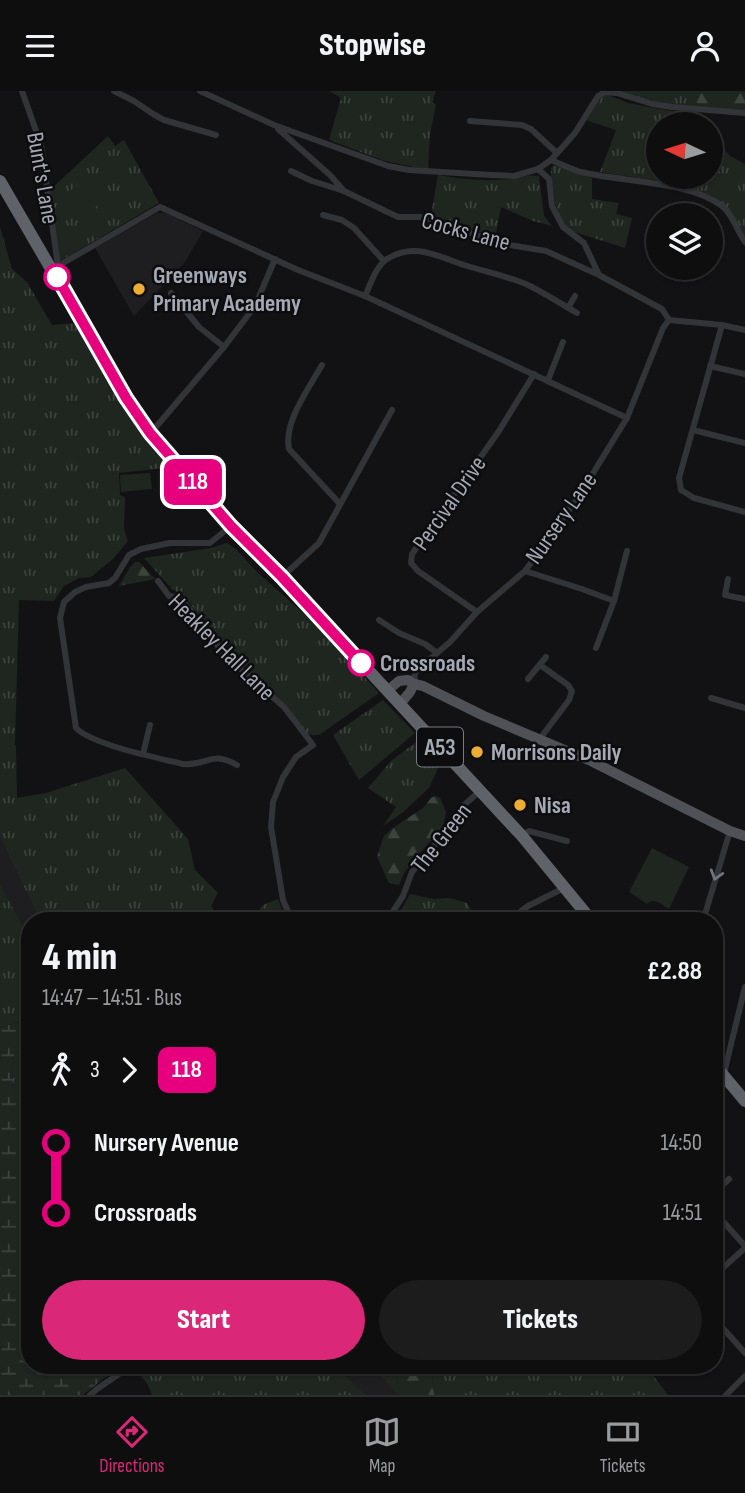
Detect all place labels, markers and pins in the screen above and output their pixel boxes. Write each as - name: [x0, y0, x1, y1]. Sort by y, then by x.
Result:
- place label: Greenways Primary Academy: [153, 261, 301, 318]
- unlabelled marker: [44, 264, 70, 290]
- marker: Greenways Primary Academy: [131, 281, 147, 297]
- place label: Crossroads: [380, 649, 475, 678]
- marker: Crossroads: [348, 650, 374, 676]
- place label: Morrisons Daily: [491, 738, 622, 767]
- marker: Morrisons Daily: [469, 744, 485, 760]
- place label: Nisa: [534, 791, 571, 820]
- marker: Nisa: [512, 797, 528, 813]

